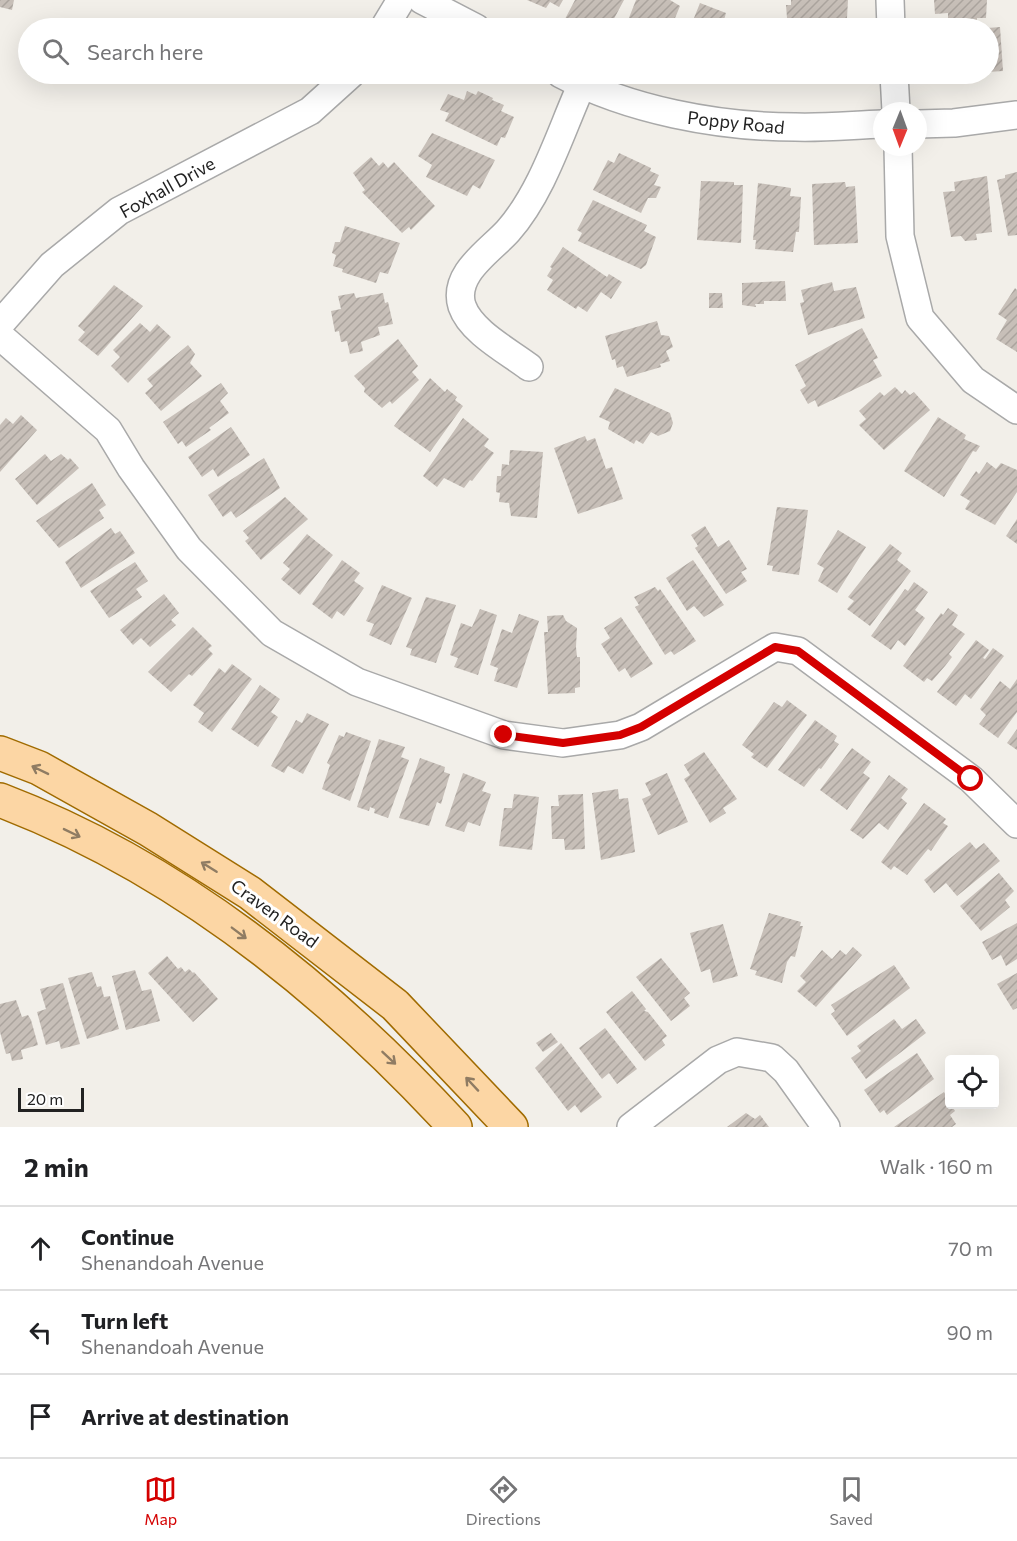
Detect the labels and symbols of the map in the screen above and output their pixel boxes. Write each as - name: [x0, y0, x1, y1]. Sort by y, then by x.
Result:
- north arrow: [873, 102, 927, 156]
- street label: Poppy Road: [686, 106, 786, 138]
- street label: Foxhall Drive: [115, 152, 219, 222]
- route end: [490, 721, 516, 747]
- one-way arrow: [32, 763, 50, 775]
- route start: [957, 765, 983, 791]
- one-way arrow: [63, 827, 80, 839]
- one-way arrow: [201, 861, 218, 873]
- street label: Craven Road: [227, 874, 323, 952]
- one-way arrow: [231, 926, 247, 939]
- one-way arrow: [381, 1051, 396, 1065]
- one-way arrow: [465, 1077, 479, 1092]
- scale bar: [18, 1085, 84, 1112]

